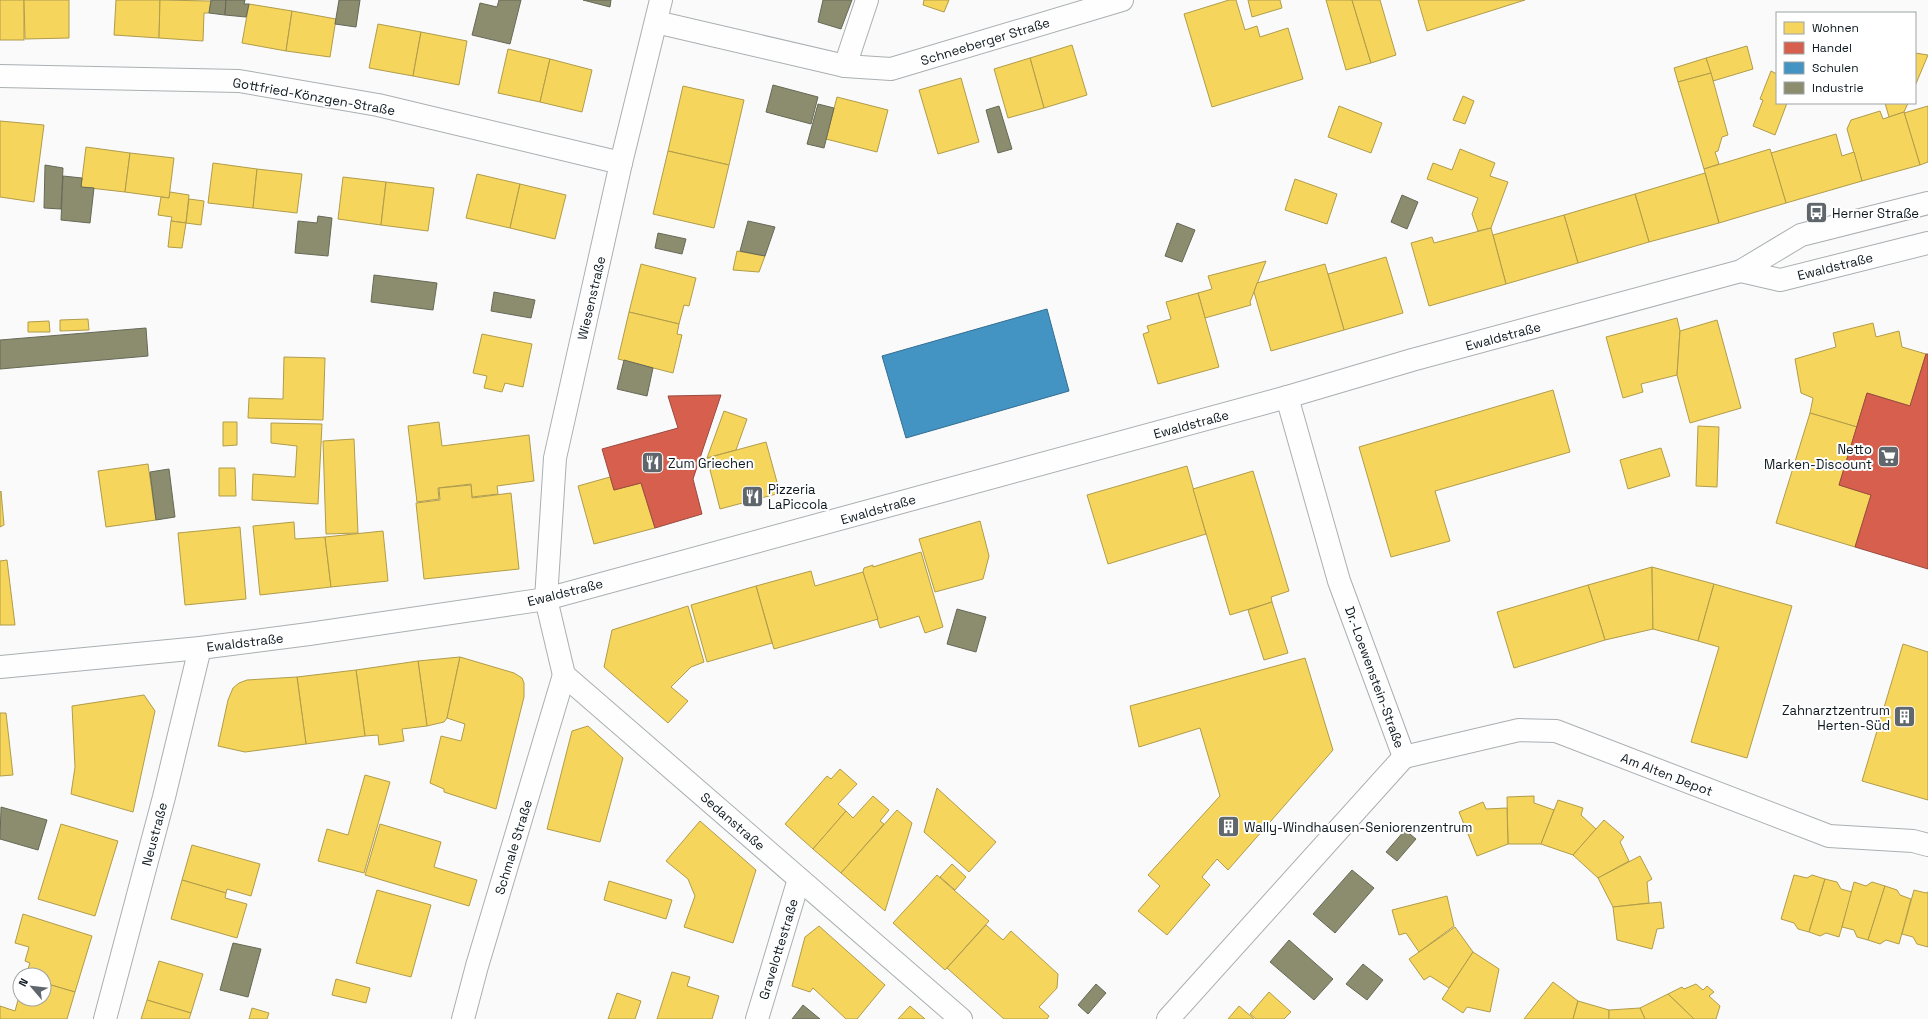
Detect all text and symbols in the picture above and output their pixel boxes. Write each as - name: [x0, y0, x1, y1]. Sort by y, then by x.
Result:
- legend: [1776, 12, 1916, 104]
- street label: Schneeberger Straße: [919, 14, 1052, 69]
- text: Wohnen: [1812, 20, 1859, 36]
- text: Handel: [1812, 40, 1852, 56]
- text: Schulen: [1812, 60, 1859, 76]
- street label: Gottfried-Könzgen-Straße: [231, 74, 396, 119]
- text: Industrie: [1812, 80, 1864, 96]
- bus stop icon: Herner Straße: [1804, 200, 1830, 226]
- place label: Herner Straße: [1832, 205, 1919, 222]
- street label: Ewaldstraße: [1796, 249, 1875, 284]
- street label: Wiesenstraße: [574, 255, 609, 342]
- street label: Ewaldstraße: [1464, 318, 1543, 355]
- street label: Ewaldstraße: [1152, 406, 1231, 443]
- place label: Netto Marken-Discount: [1764, 441, 1872, 473]
- supermarket icon: Netto Marken-Discount: [1875, 443, 1901, 469]
- restaurant icon: Zum Griechen: [639, 450, 665, 476]
- place label: Zum Griechen: [668, 455, 754, 472]
- place label: Pizzeria LaPiccola: [768, 481, 828, 513]
- restaurant icon: Pizzeria LaPiccola: [740, 483, 766, 509]
- street label: Ewaldstraße: [839, 491, 918, 528]
- street label: Ewaldstraße: [526, 575, 605, 610]
- street label: Dr.-Loewenstein-Straße: [1341, 604, 1408, 750]
- street label: Ewaldstraße: [206, 629, 284, 656]
- place label: Zahnarztzentrum Herten-Süd: [1782, 702, 1890, 734]
- building icon: Zahnarztzentrum Herten-Süd: [1892, 704, 1918, 730]
- street label: Am Alten Depot: [1618, 749, 1715, 800]
- street label: Sedanstraße: [697, 789, 769, 854]
- street label: Schmale Straße: [491, 798, 536, 897]
- street label: Neustraße: [138, 801, 171, 868]
- building icon: Wally-Windhausen-Seniorenzentrum: [1215, 814, 1241, 840]
- place label: Wally-Windhausen-Seniorenzentrum: [1244, 819, 1473, 836]
- street label: Gravelottestraße: [755, 897, 802, 1002]
- north arrow: [12, 967, 52, 1007]
- text: N: [15, 976, 31, 989]

